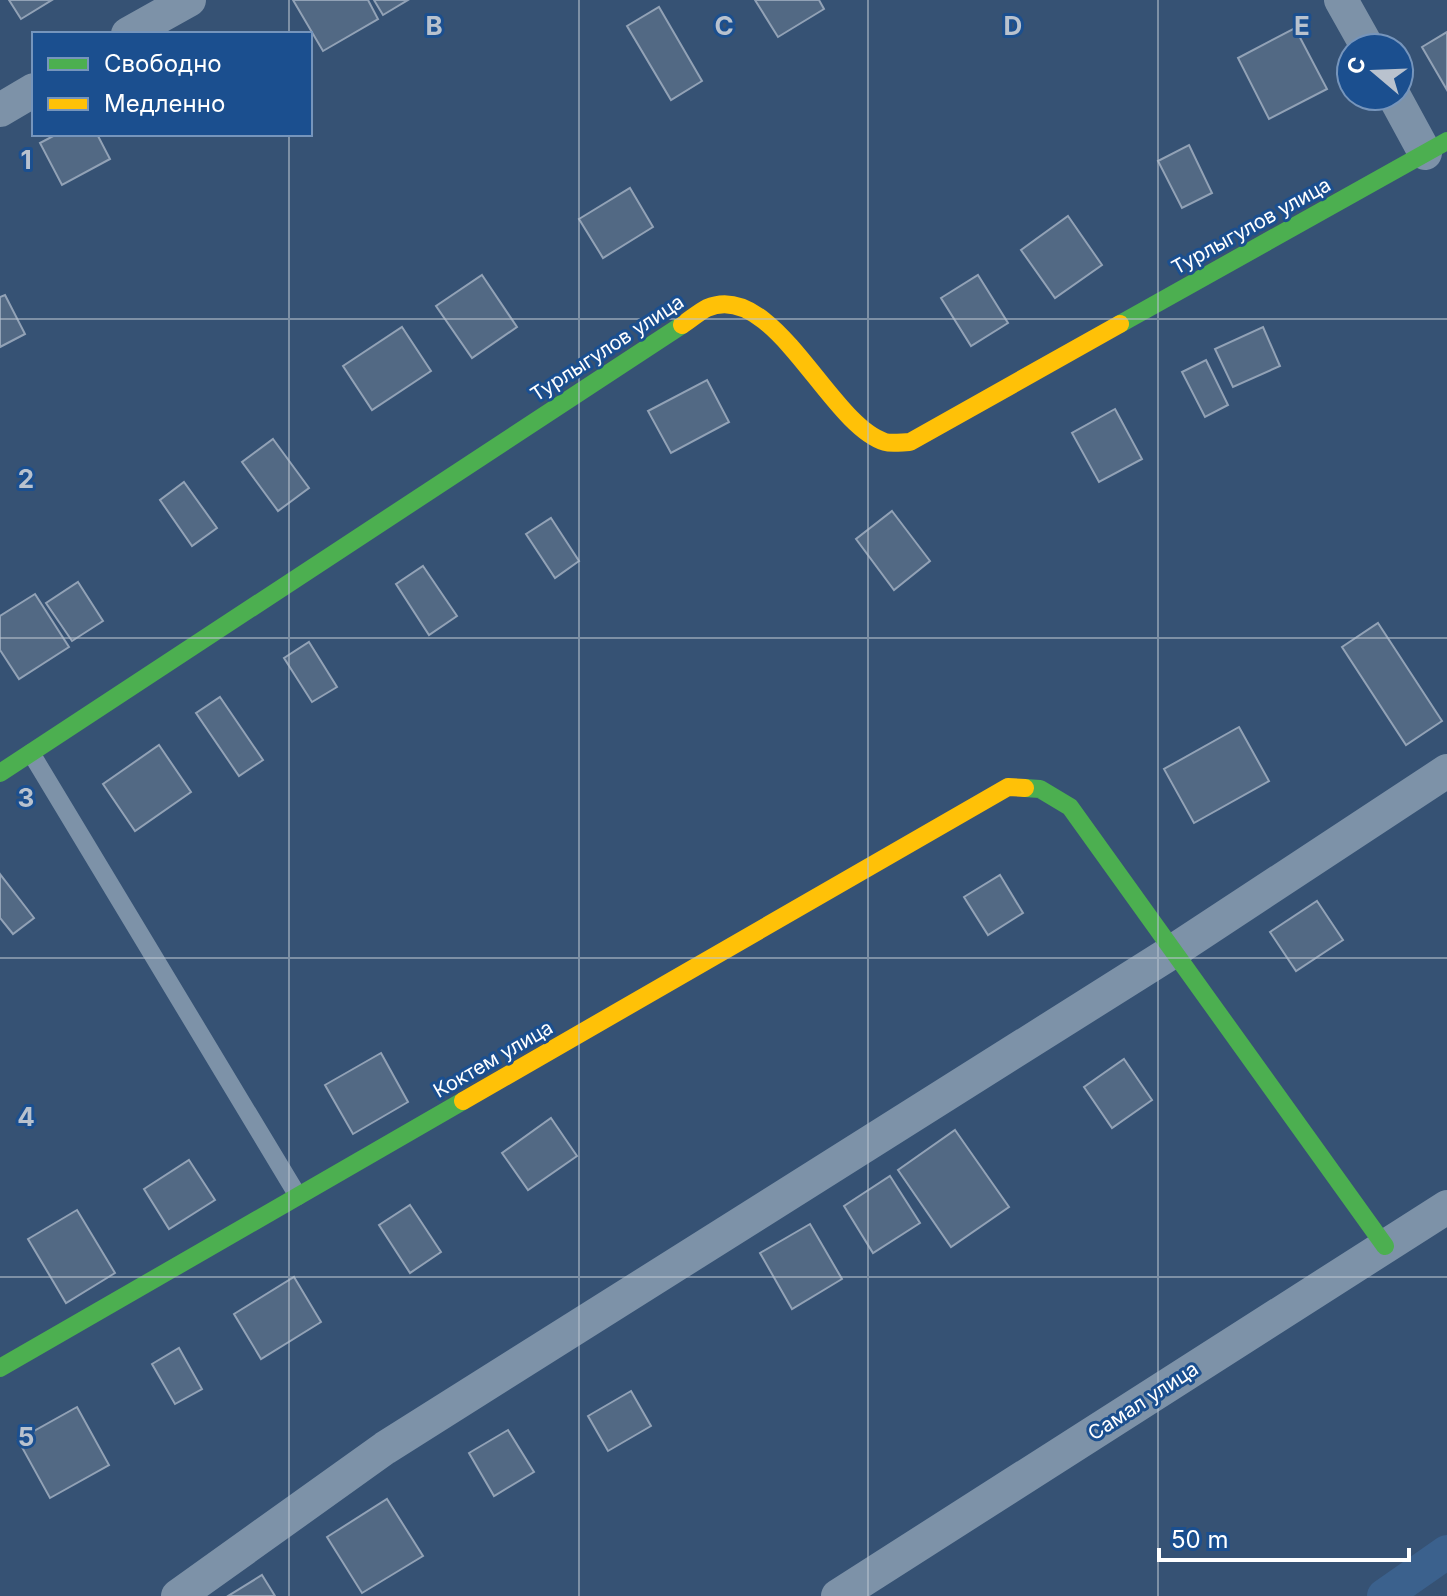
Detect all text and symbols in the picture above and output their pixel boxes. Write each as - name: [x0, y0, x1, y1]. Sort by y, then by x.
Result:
- text: B: [425, 10, 443, 41]
- text: C: [714, 10, 734, 41]
- text: D: [1004, 10, 1022, 41]
- text: E: [1294, 10, 1310, 41]
- legend: [32, 32, 312, 136]
- north arrow: [1335, 32, 1415, 112]
- text: Свободно: [104, 49, 222, 78]
- text: С: [1341, 54, 1371, 77]
- text: Медленно: [104, 89, 225, 118]
- text: 1: [20, 144, 32, 175]
- street label: Турлыгулов улица: [1167, 172, 1335, 280]
- street label: Турлыгулов улица: [526, 289, 688, 407]
- text: 2: [18, 463, 34, 494]
- text: 3: [18, 782, 34, 813]
- street label: Коктем улица: [429, 1015, 557, 1103]
- text: 4: [17, 1101, 35, 1132]
- street label: Самал улица: [1083, 1357, 1203, 1445]
- text: 5: [18, 1421, 34, 1452]
- scale bar: [1159, 1512, 1409, 1562]
- text: 50 m: [1171, 1525, 1229, 1554]

